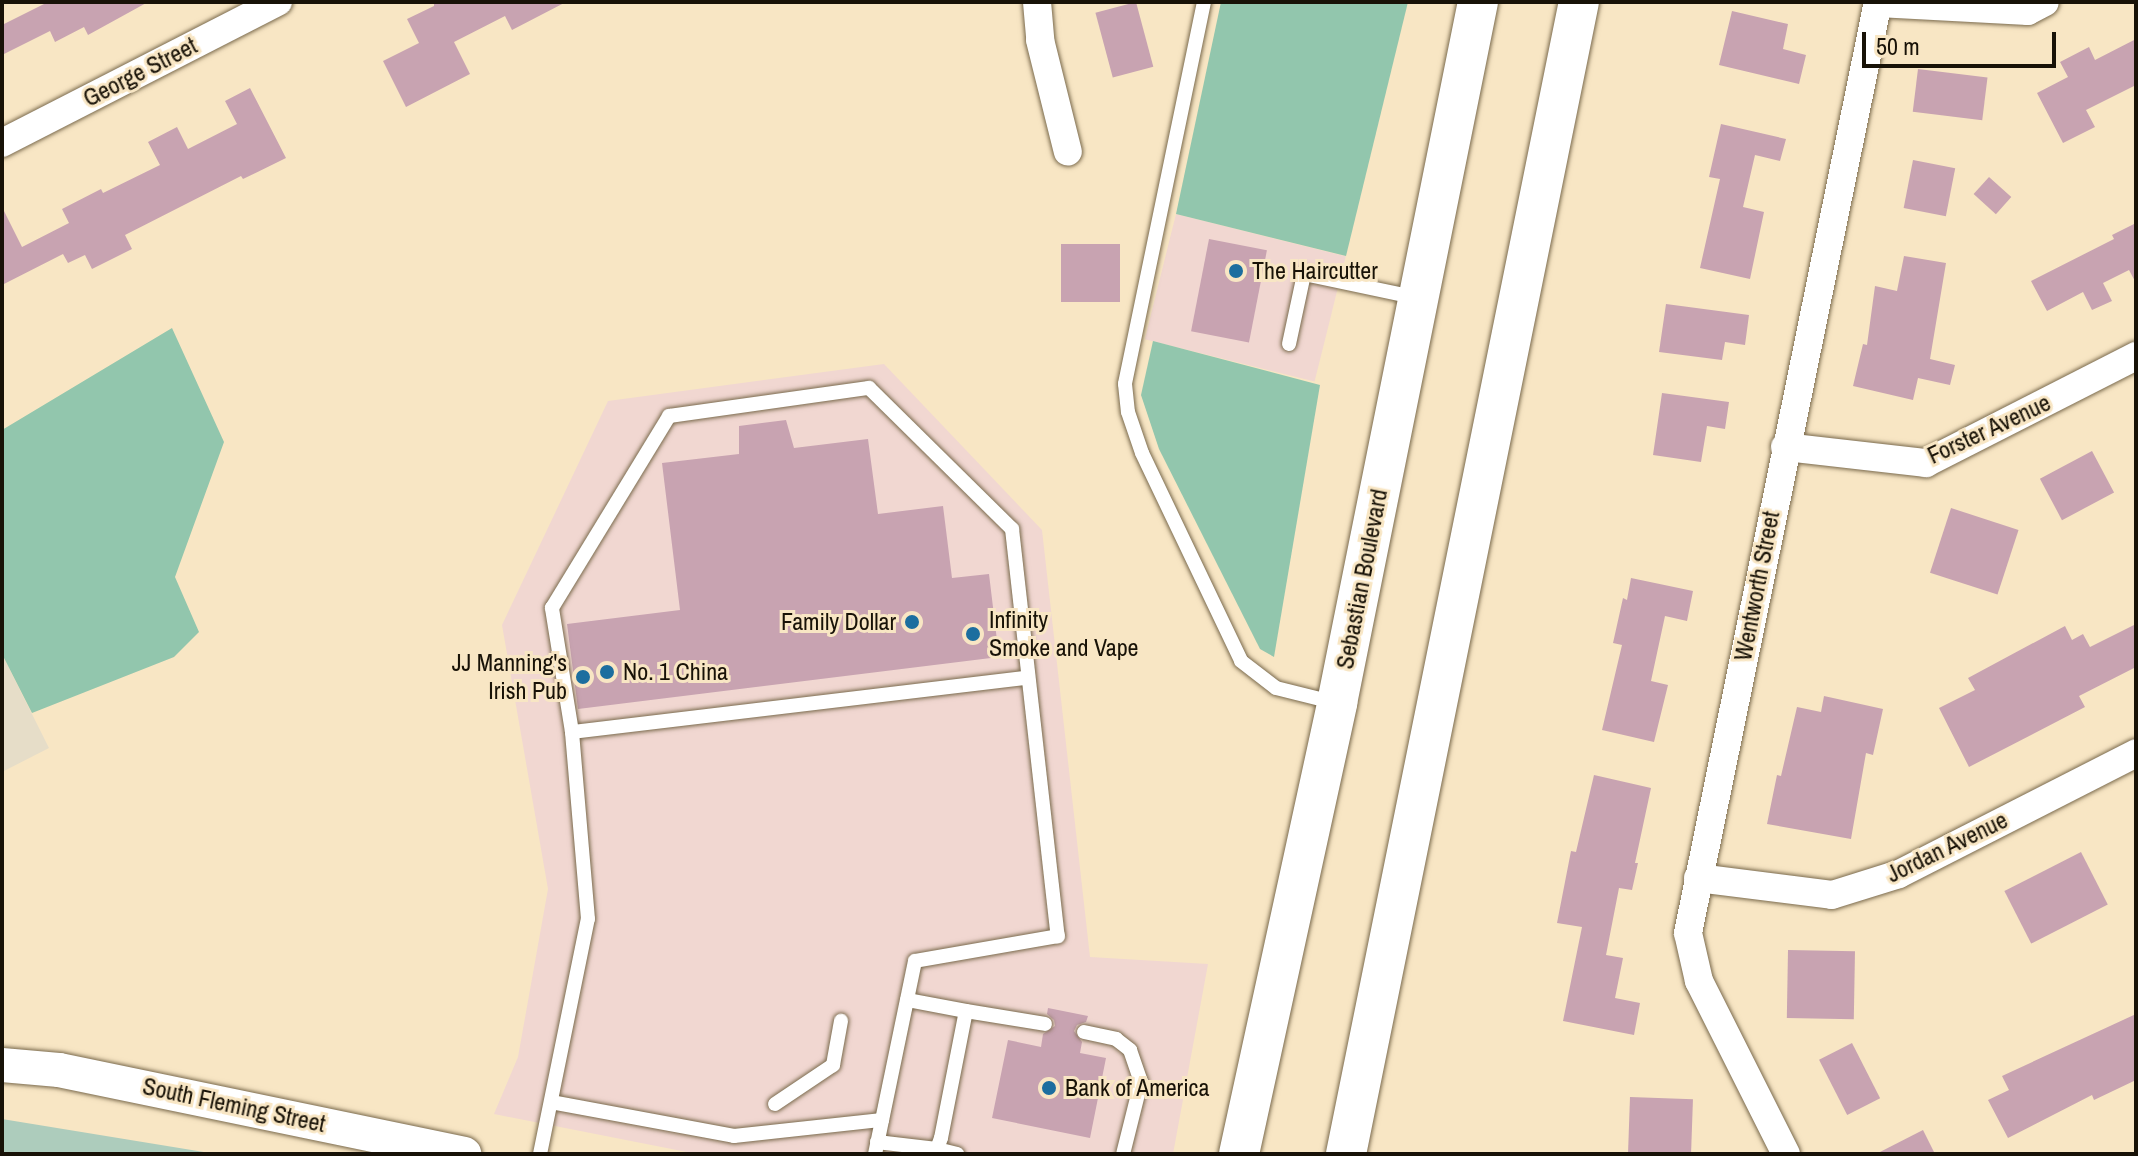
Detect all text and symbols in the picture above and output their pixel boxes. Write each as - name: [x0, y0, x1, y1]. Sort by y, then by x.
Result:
- scale bar: [1866, 16, 2060, 66]
- text: 50 m: [1876, 30, 1920, 62]
- street label: George Street: [78, 31, 202, 113]
- place label: The Haircutter: [1252, 257, 1378, 285]
- marker: The Haircutter: [1227, 262, 1245, 280]
- street label: Forster Avenue: [1923, 388, 2055, 470]
- street label: Sebastian Boulevard: [1330, 487, 1394, 671]
- street label: Wentworth Street: [1728, 509, 1786, 663]
- place label: Infinity Smoke and Vape: [989, 606, 1139, 662]
- place label: Family Dollar: [781, 608, 896, 636]
- marker: Family Dollar: [903, 613, 921, 631]
- marker: Infinity Smoke and Vape: [964, 625, 982, 643]
- place label: JJ Manning's Irish Pub: [452, 649, 567, 705]
- place label: No. 1 China: [623, 658, 728, 686]
- marker: No. 1 China: [598, 663, 616, 681]
- marker: JJ Manning's Irish Pub: [574, 668, 592, 686]
- street label: Jordan Avenue: [1881, 805, 2013, 889]
- street label: South Fleming Street: [140, 1072, 328, 1138]
- place label: Bank of America: [1065, 1074, 1210, 1102]
- marker: Bank of America: [1040, 1079, 1058, 1097]

